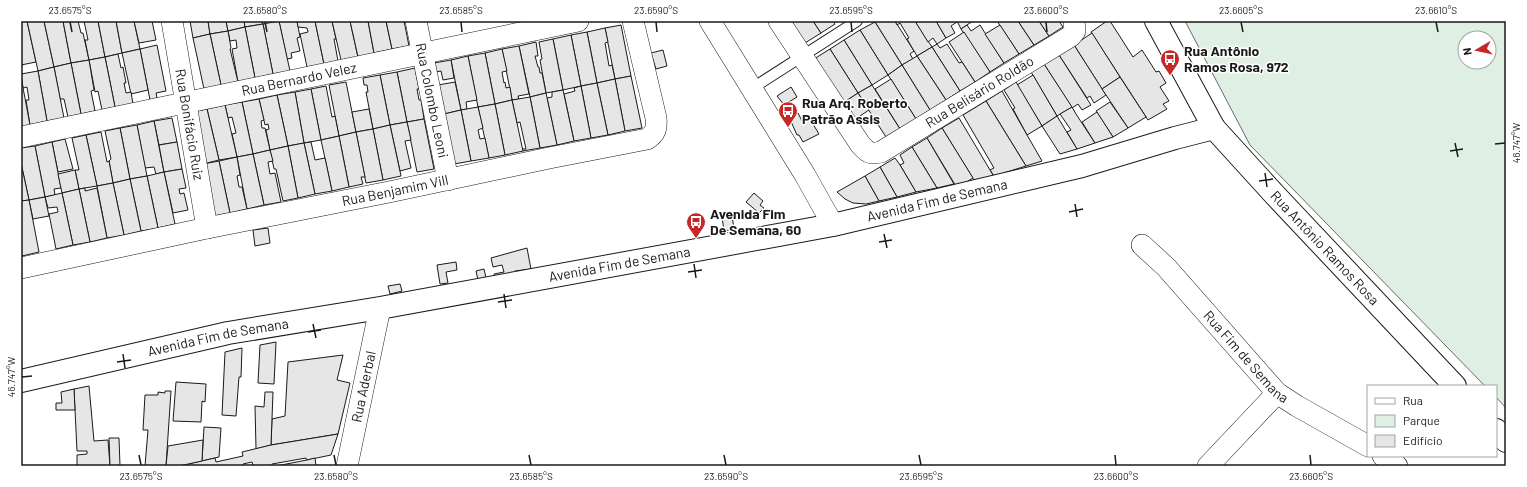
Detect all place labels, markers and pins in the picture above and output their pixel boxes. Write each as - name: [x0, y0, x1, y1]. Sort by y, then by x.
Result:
- place label: Rua Antônio Ramos Rosa, 972: [1184, 42, 1289, 75]
- bus stop icon: Rua Antônio Ramos Rosa, 972: [1159, 48, 1181, 76]
- place label: Rua Arq. Roberto Patrão Assis: [802, 94, 908, 127]
- bus stop icon: Rua Arq. Roberto Patrão Assis: [777, 100, 799, 128]
- place label: Avenida Fim De Semana, 60: [710, 205, 801, 238]
- bus stop icon: Avenida Fim De Semana, 60: [685, 211, 707, 239]

